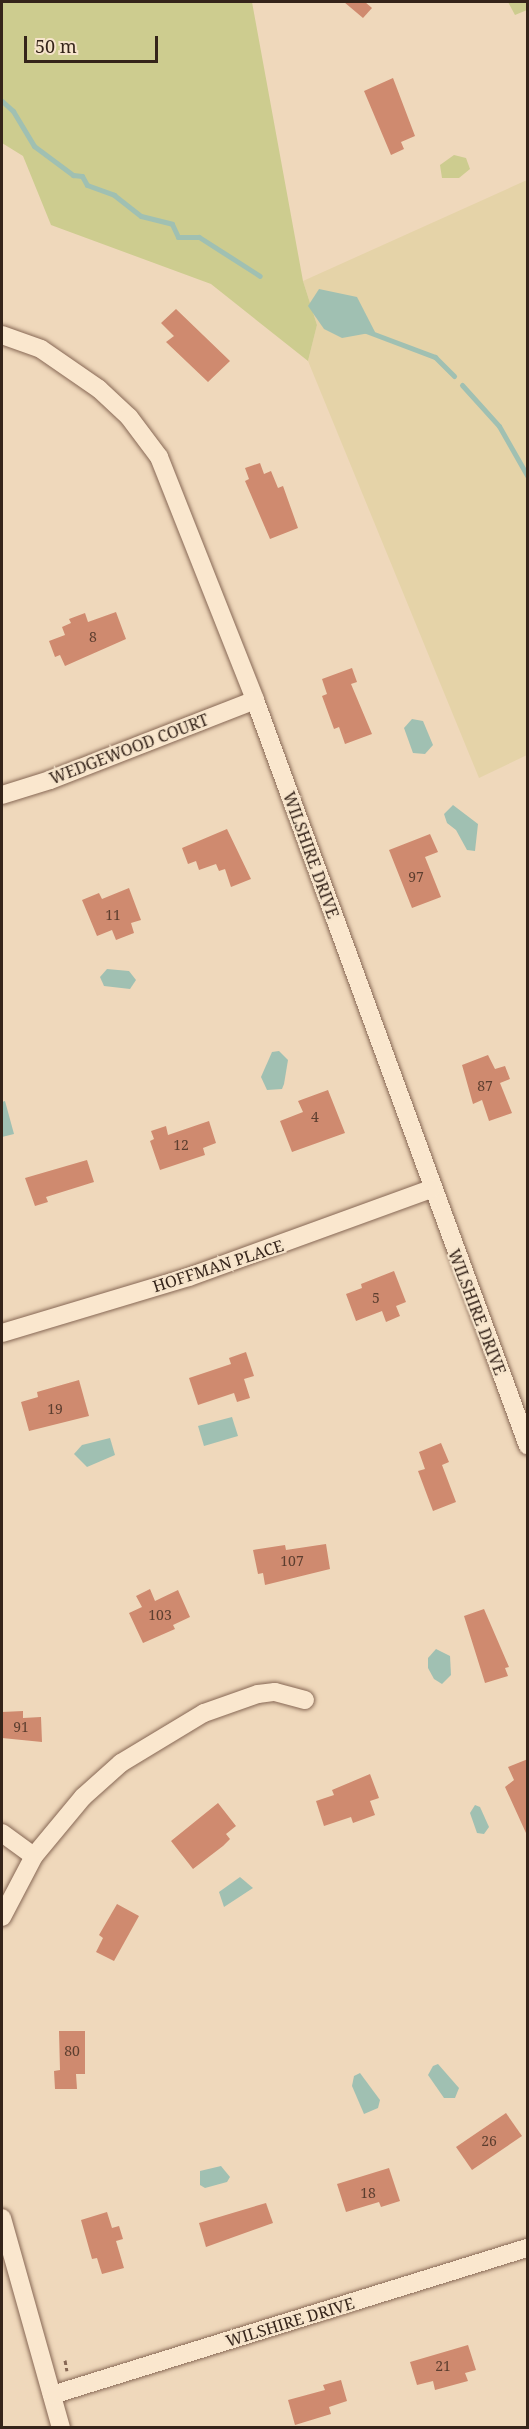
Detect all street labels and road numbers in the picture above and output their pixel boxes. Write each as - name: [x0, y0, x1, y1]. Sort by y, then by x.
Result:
- street label: WEDGEWOOD COURT: [47, 710, 211, 788]
- street label: WILSHIRE DRIVE: [279, 789, 343, 921]
- street label: HOFFMAN PLACE: [150, 1236, 286, 1296]
- street label: WILSHIRE DRIVE: [444, 1246, 510, 1378]
- street label: WILSHIRE DRIVE: [223, 2293, 357, 2351]

